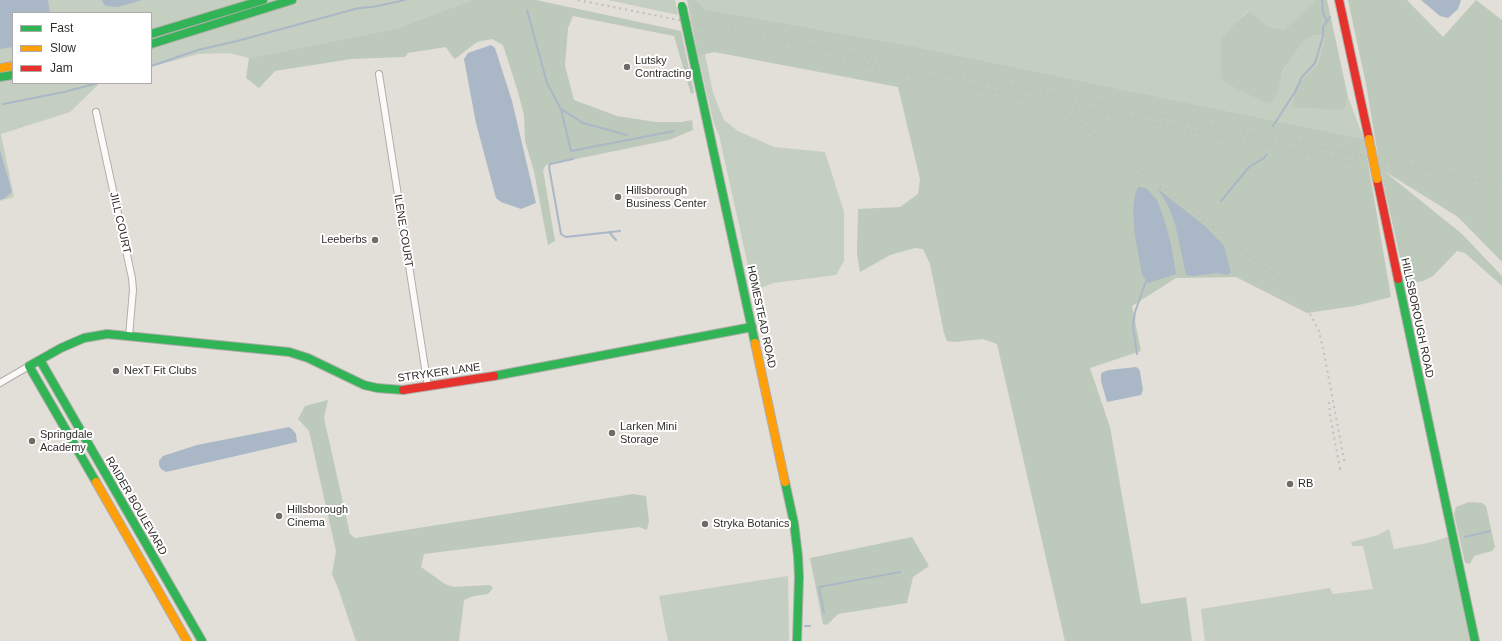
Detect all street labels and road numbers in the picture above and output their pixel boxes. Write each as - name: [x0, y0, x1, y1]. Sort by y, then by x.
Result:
- street label: JILL COURT: [107, 191, 133, 255]
- street label: ILENE COURT: [391, 194, 415, 268]
- street label: HILLSBOROUGH ROAD: [1398, 257, 1436, 379]
- street label: HOMESTEAD ROAD: [744, 265, 778, 369]
- street label: STRYKER LANE: [397, 361, 481, 385]
- street label: RAIDER BOULEVARD: [102, 454, 170, 558]

